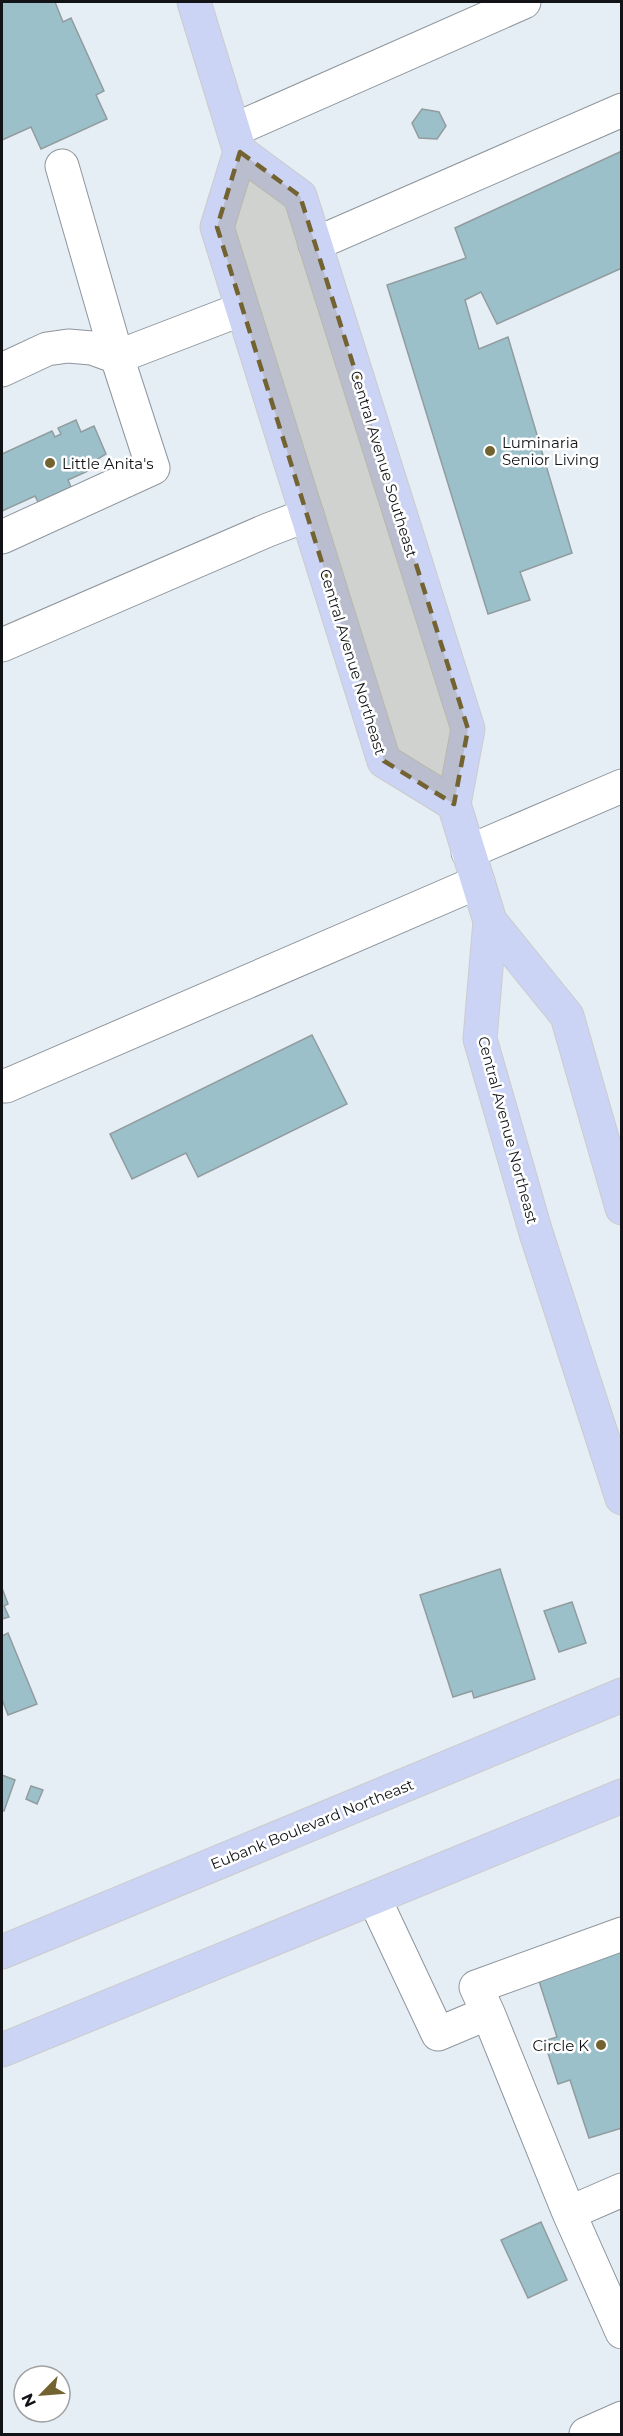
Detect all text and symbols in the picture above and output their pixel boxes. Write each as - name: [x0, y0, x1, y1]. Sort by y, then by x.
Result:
- street label: Central Avenue Southeast: [346, 368, 422, 560]
- place label: Luminaria Senior Living: [502, 433, 599, 469]
- marker: Luminaria Senior Living: [483, 444, 497, 458]
- place label: Little Anita's: [62, 454, 154, 473]
- marker: Little Anita's: [43, 456, 57, 470]
- street label: Central Avenue Northeast: [316, 567, 390, 757]
- street label: Central Avenue Northeast: [474, 1034, 542, 1226]
- street label: Eubank Boulevard Northeast: [208, 1774, 416, 1874]
- place label: Circle K: [532, 2036, 589, 2055]
- marker: Circle K: [594, 2038, 608, 2052]
- north arrow: [12, 2364, 72, 2424]
- text: N: [18, 2390, 40, 2410]

